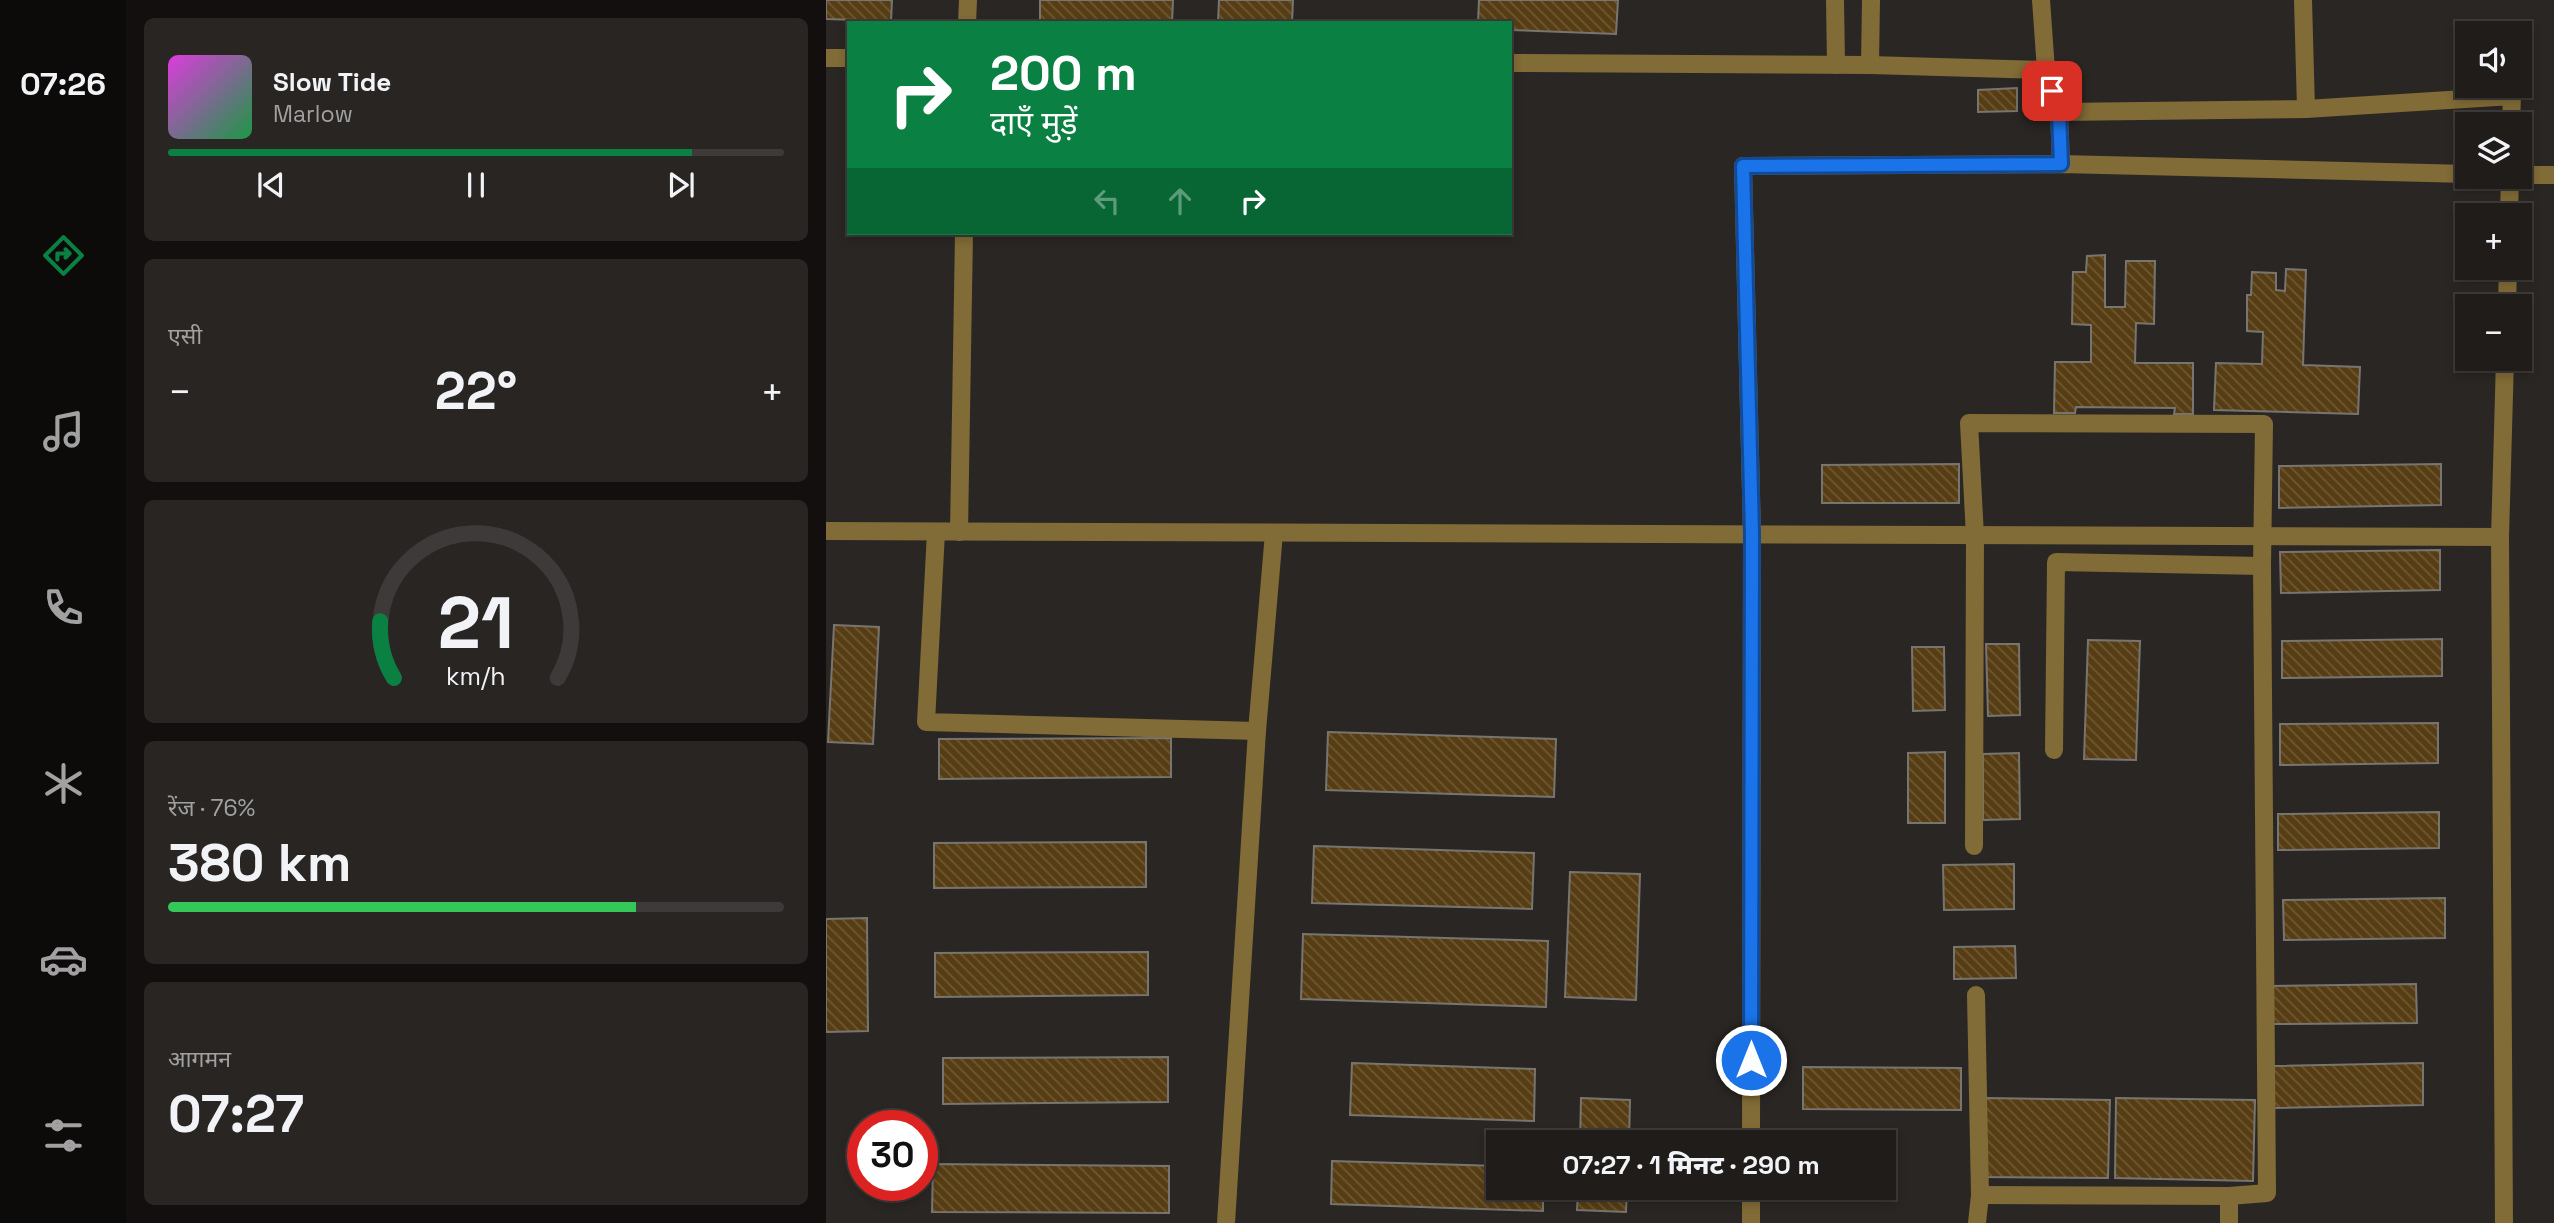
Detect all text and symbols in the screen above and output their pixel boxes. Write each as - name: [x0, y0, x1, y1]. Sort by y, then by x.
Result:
- map controls: [2455, 21, 2532, 371]
- button: sound: [2455, 21, 2532, 98]
- text: 200 m: [990, 42, 1137, 104]
- icon: right: [875, 49, 966, 140]
- pin: [2022, 61, 2082, 121]
- text: 07:26: [20, 64, 106, 104]
- text: Slow Tide: [273, 65, 391, 99]
- icon: arrive: [2033, 72, 2071, 110]
- text: Marlow: [273, 99, 353, 129]
- text: दाएँ मुड़ें: [990, 103, 1077, 143]
- button: layers: [2455, 112, 2532, 189]
- icon: previous: [252, 166, 290, 204]
- icon: pause: [457, 166, 495, 204]
- icon: next: [662, 166, 700, 204]
- icon: left: [1088, 182, 1126, 220]
- icon: ahead: [1161, 182, 1199, 220]
- icon: right: [1234, 182, 1272, 220]
- button: +: [2455, 203, 2532, 280]
- icon: directions: [39, 231, 88, 280]
- button: −: [2455, 294, 2532, 371]
- text: एसी: [168, 321, 202, 351]
- text: 22°: [435, 358, 517, 424]
- text: −: [168, 368, 192, 416]
- text: +: [760, 368, 784, 416]
- icon: music: [39, 407, 88, 456]
- text: 21: [438, 576, 514, 669]
- icon: phone: [39, 583, 88, 632]
- text: km/h: [446, 659, 506, 691]
- icon: climate: [39, 759, 88, 808]
- text: रेंज · 76%: [168, 793, 255, 823]
- text: 380 km: [168, 830, 351, 896]
- icon: car: [39, 935, 88, 984]
- position arrow: [1714, 1023, 1788, 1097]
- text: आगमन: [168, 1044, 231, 1074]
- text: 07:27: [168, 1081, 304, 1147]
- speed limit sign: 30: [847, 1110, 938, 1201]
- icon: filters: [39, 1111, 88, 1160]
- text: 07:27 · 1 मिनट · 290 m: [1562, 1148, 1820, 1182]

